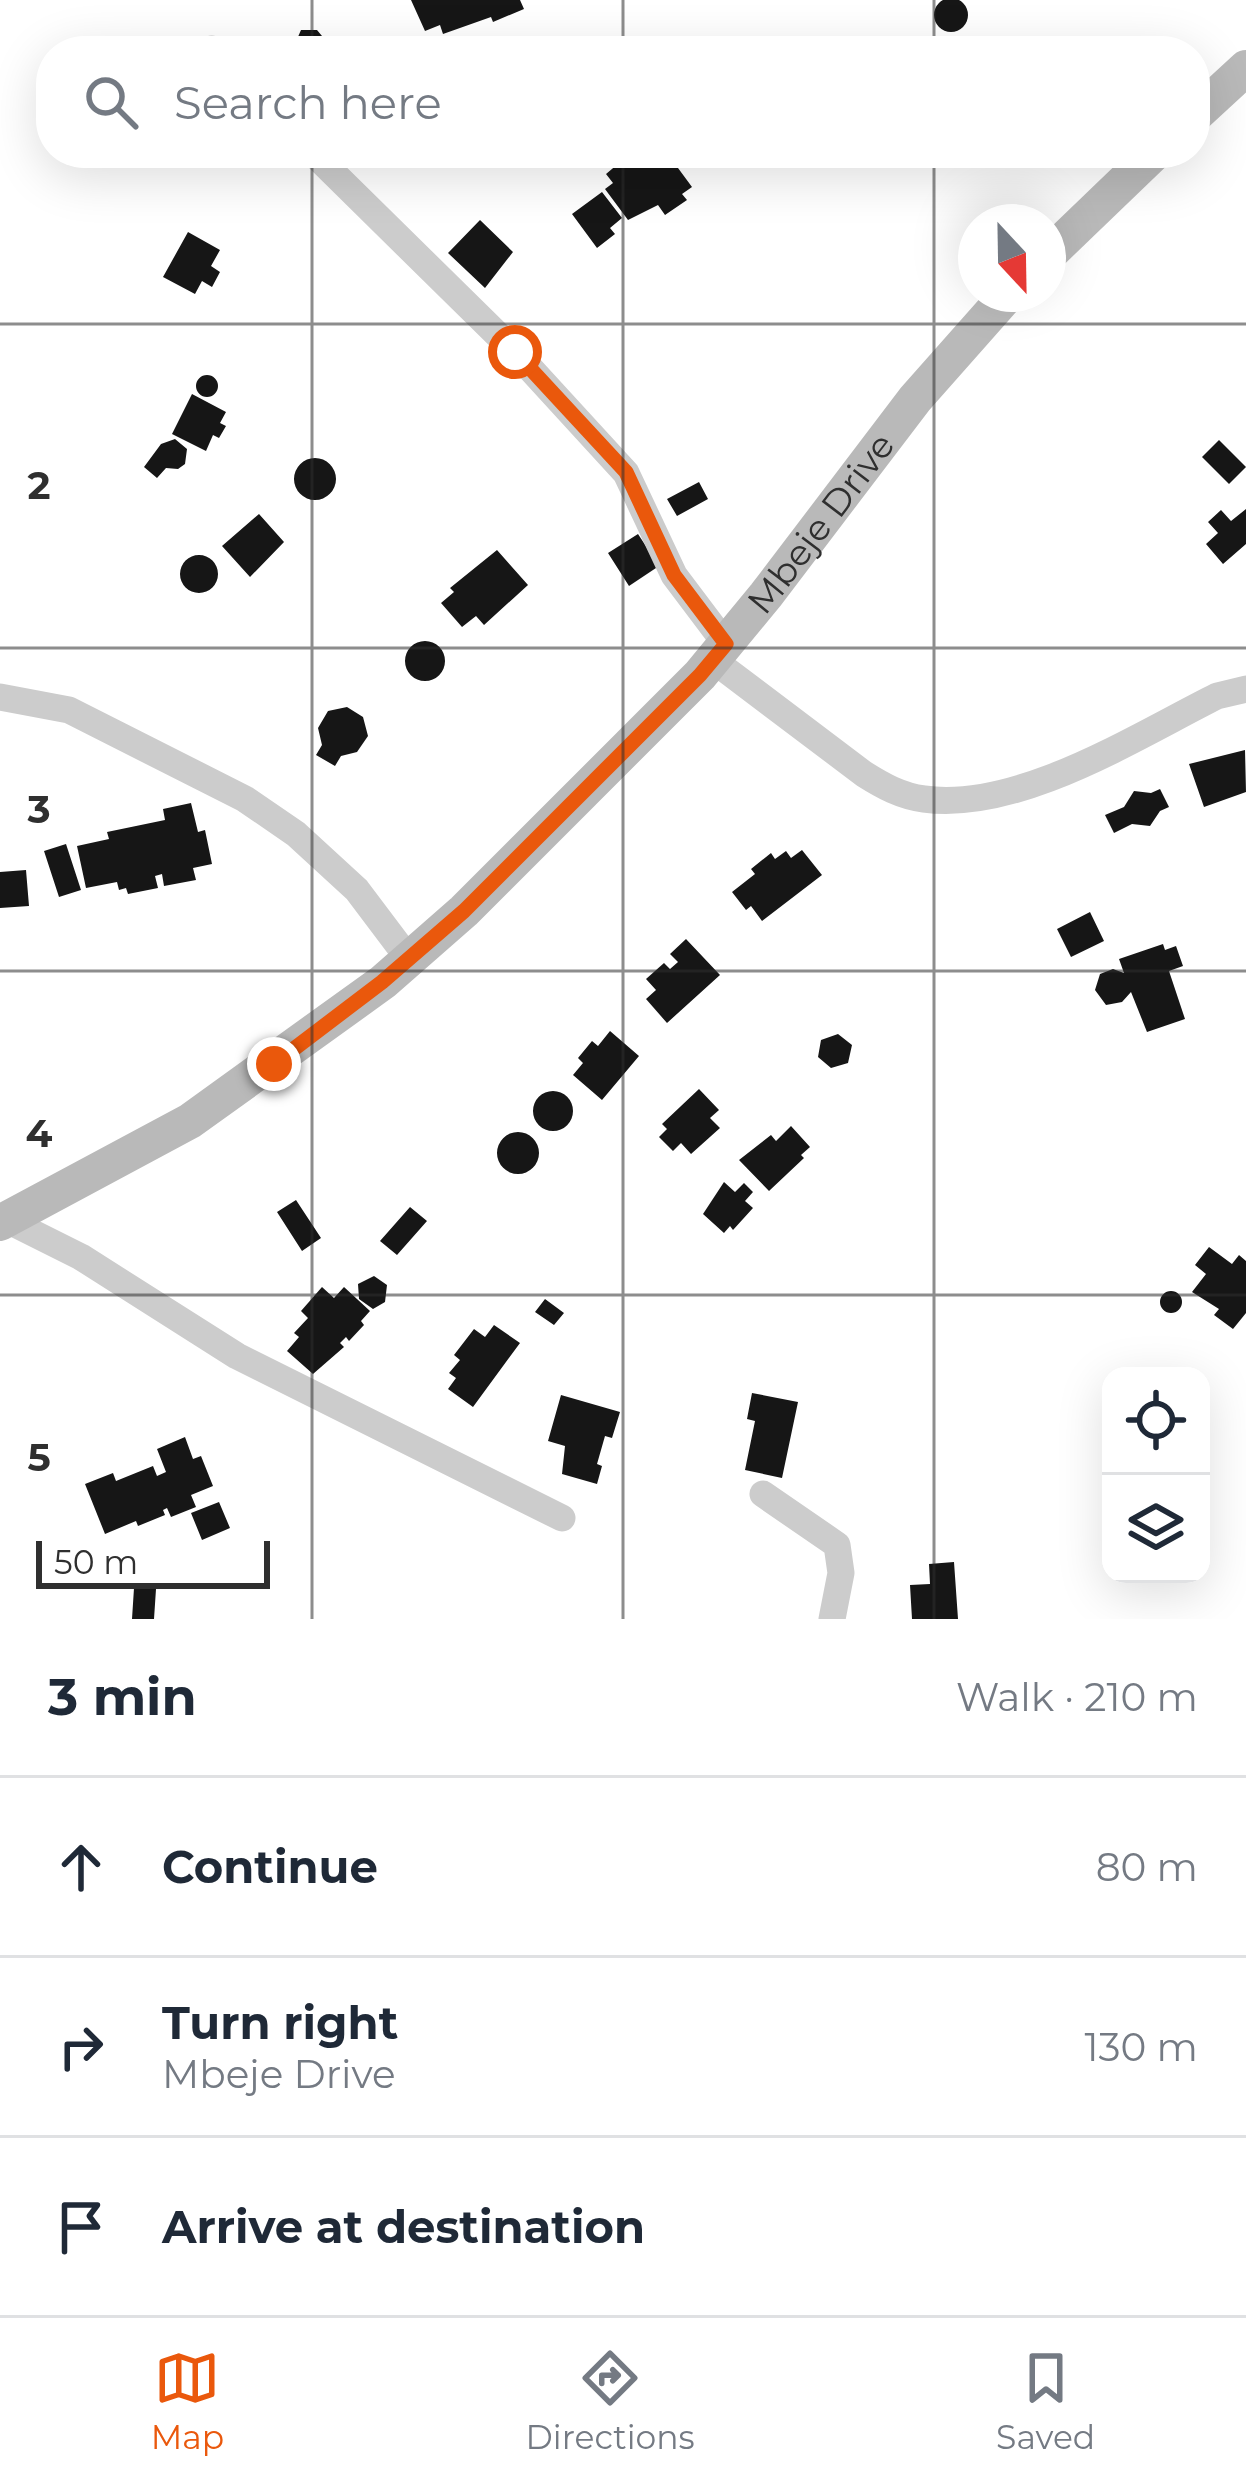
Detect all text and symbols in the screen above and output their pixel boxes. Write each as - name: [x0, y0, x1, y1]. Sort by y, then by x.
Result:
- search box: [36, 36, 1210, 168]
- icon: search: [78, 69, 144, 135]
- text: Search here: [174, 75, 442, 130]
- north arrow: [958, 204, 1066, 312]
- route start: [488, 325, 542, 379]
- street label: Mbeje Drive: [738, 424, 903, 623]
- text: 2: [27, 461, 51, 509]
- text: 3: [26, 785, 51, 833]
- route end: [247, 1037, 301, 1091]
- text: 4: [26, 1109, 53, 1157]
- map controls: [1102, 1367, 1210, 1583]
- button: locate: [1102, 1367, 1210, 1475]
- text: 5: [27, 1433, 51, 1481]
- button: layers: [1102, 1475, 1210, 1583]
- scale bar: [36, 1535, 270, 1588]
- text: 50 m: [54, 1542, 138, 1582]
- text: 3 min: [48, 1666, 197, 1728]
- text: Walk · 210 m: [956, 1673, 1198, 1721]
- icon: ahead: [48, 1834, 114, 1900]
- text: Continue: [162, 1839, 378, 1894]
- text: 80 m: [1096, 1843, 1198, 1891]
- text: Turn right: [162, 1995, 398, 2050]
- icon: right: [48, 2014, 114, 2080]
- text: 130 m: [1085, 2023, 1198, 2071]
- text: Mbeje Drive: [162, 2050, 396, 2098]
- icon: arrive: [48, 2194, 114, 2260]
- text: Arrive at destination: [162, 2199, 645, 2254]
- tab: Map: [151, 2345, 224, 2457]
- tab: Directions: [526, 2345, 695, 2457]
- tab: Saved: [996, 2345, 1095, 2457]

